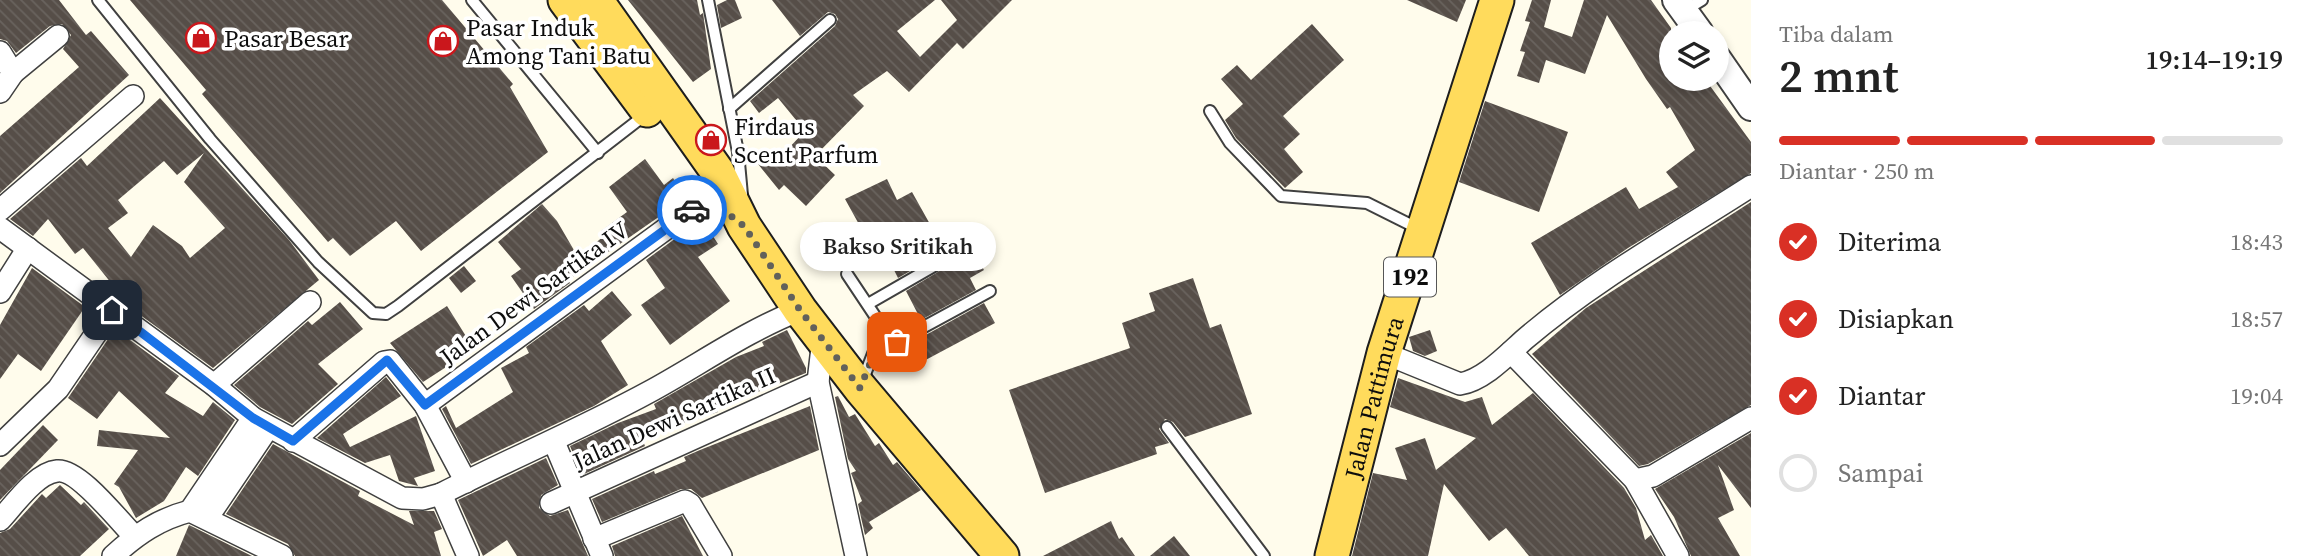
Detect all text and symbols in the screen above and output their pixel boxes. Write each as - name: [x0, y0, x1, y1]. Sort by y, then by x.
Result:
- place label: Pasar Induk Among Tani Batu: [466, 11, 651, 72]
- text: Tiba dalam: [1779, 18, 1894, 50]
- shop icon: Pasar Besar: [184, 21, 218, 55]
- map controls: [1659, 21, 1729, 91]
- button: layers: [1659, 21, 1729, 91]
- place label: Pasar Besar: [224, 22, 349, 55]
- shop icon: Pasar Induk Among Tani Batu: [426, 24, 460, 58]
- text: 19:14–19:19: [2146, 42, 2283, 78]
- text: 2 mnt: [1779, 44, 1898, 107]
- place label: Firdaus Scent Parfum: [734, 110, 878, 171]
- shop icon: Firdaus Scent Parfum: [694, 123, 728, 157]
- text: Diantar · 250 m: [1779, 155, 1935, 187]
- courier: [657, 175, 727, 245]
- icon: car: [673, 191, 711, 229]
- street label: Jalan Dewi Sartika IV: [432, 213, 635, 373]
- callout: Bakso Sritikah: [799, 223, 995, 272]
- icon: check: [1779, 223, 1817, 261]
- text: Diterima: [1838, 224, 1941, 260]
- text: 18:43: [2230, 226, 2283, 258]
- text: Bakso Sritikah: [822, 230, 974, 262]
- road number: 192: [1384, 258, 1436, 296]
- pin: [82, 280, 142, 340]
- icon: home: [93, 291, 131, 329]
- icon: check: [1779, 300, 1817, 338]
- text: Disiapkan: [1838, 301, 1954, 337]
- text: 18:57: [2230, 303, 2283, 335]
- street label: Jalan Pattimura: [1336, 311, 1411, 483]
- pin: [867, 312, 927, 372]
- icon: bag: [878, 323, 916, 361]
- street label: Jalan Dewi Sartika II: [567, 358, 781, 478]
- icon: check: [1779, 377, 1817, 415]
- text: Diantar: [1838, 378, 1926, 414]
- text: 19:04: [2230, 380, 2283, 412]
- text: Sampai: [1838, 455, 1924, 491]

